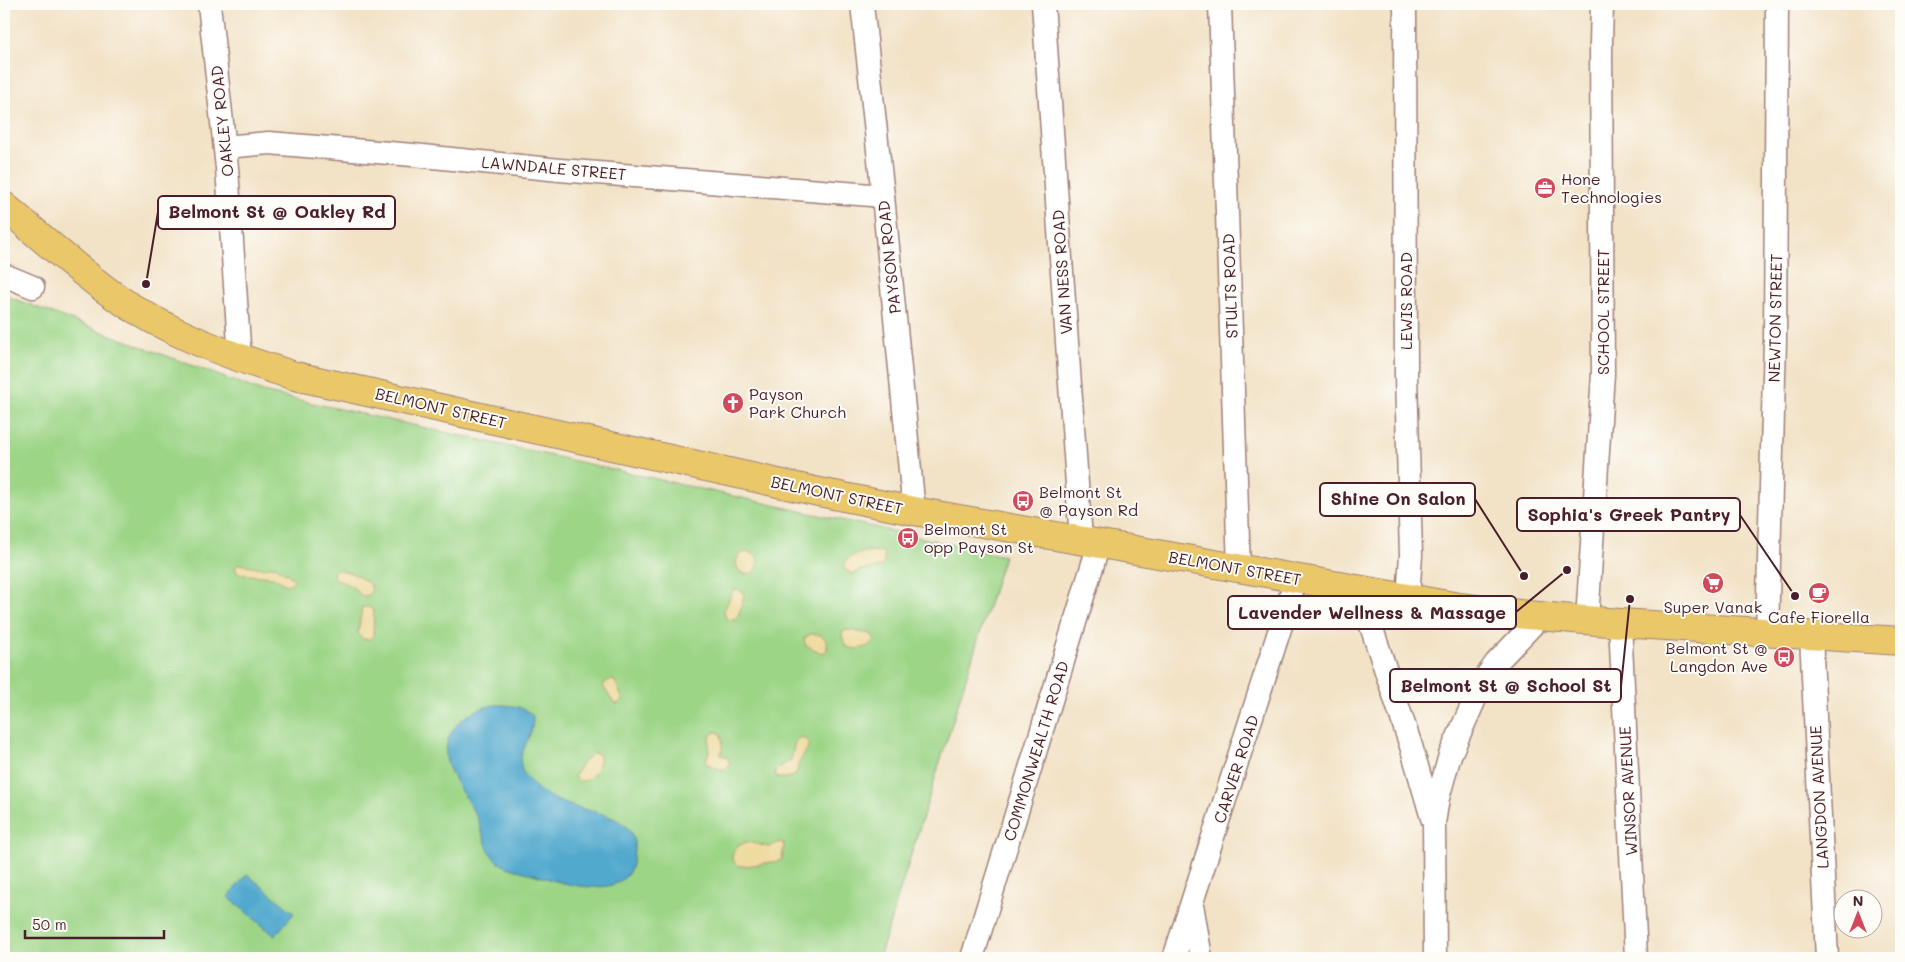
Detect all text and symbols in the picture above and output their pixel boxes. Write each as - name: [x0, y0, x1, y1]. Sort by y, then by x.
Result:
- street label: OAKLEY ROAD: [205, 64, 238, 178]
- street label: LAWNDALE STREET: [481, 151, 628, 184]
- place label: Hone Technologies: [1561, 168, 1662, 207]
- office icon: Hone Technologies: [1533, 176, 1557, 200]
- callout: Belmont St @ Oakley Rd: [158, 196, 395, 229]
- text: Belmont St @ Oakley Rd: [168, 199, 386, 223]
- street label: PAYSON ROAD: [872, 199, 905, 315]
- street label: VAN NESS ROAD: [1047, 209, 1076, 335]
- street label: STULTS ROAD: [1217, 233, 1242, 339]
- street label: SCHOOL STREET: [1592, 249, 1613, 375]
- street label: LEWIS ROAD: [1395, 252, 1416, 350]
- street label: NEWTON STREET: [1763, 253, 1786, 383]
- street label: BELMONT STREET: [373, 382, 509, 433]
- place label: Payson Park Church: [749, 383, 846, 422]
- church icon: Payson Park Church: [721, 391, 745, 415]
- street label: BELMONT STREET: [769, 470, 905, 519]
- place label: Belmont St @ Payson Rd: [1039, 481, 1138, 520]
- callout: Shine On Salon: [1320, 483, 1475, 516]
- text: Shine On Salon: [1330, 486, 1466, 510]
- bus stop icon: Belmont St @ Payson Rd: [1011, 489, 1035, 513]
- callout: Sophia's Greek Pantry: [1517, 498, 1740, 531]
- text: Sophia's Greek Pantry: [1527, 502, 1731, 526]
- place label: Belmont St opp Payson St: [924, 518, 1034, 557]
- bus stop icon: Belmont St opp Payson St: [896, 526, 920, 550]
- street label: BELMONT STREET: [1167, 546, 1303, 590]
- supermarket icon: Super Vanak: [1701, 571, 1725, 595]
- cafe icon: Cafe Fiorella: [1807, 581, 1831, 605]
- callout: Lavender Wellness & Massage: [1228, 596, 1516, 629]
- place label: Super Vanak: [1664, 596, 1762, 617]
- text: Lavender Wellness & Massage: [1238, 600, 1506, 624]
- place label: Cafe Fiorella: [1768, 606, 1870, 627]
- place label: Belmont St @ Langdon Ave: [1666, 637, 1768, 676]
- bus stop icon: Belmont St @ Langdon Ave: [1772, 645, 1796, 669]
- street label: COMMONWEALTH ROAD: [998, 658, 1073, 843]
- callout: Belmont St @ School St: [1390, 669, 1621, 702]
- text: Belmont St @ School St: [1400, 673, 1612, 697]
- street label: CARVER ROAD: [1208, 712, 1263, 826]
- street label: LANGDON AVENUE: [1804, 725, 1833, 869]
- street label: WINSOR AVENUE: [1614, 726, 1641, 856]
- north arrow: [1832, 890, 1882, 940]
- text: N: [1853, 891, 1863, 910]
- scale bar: [25, 907, 164, 939]
- text: 50 m: [32, 914, 67, 934]

